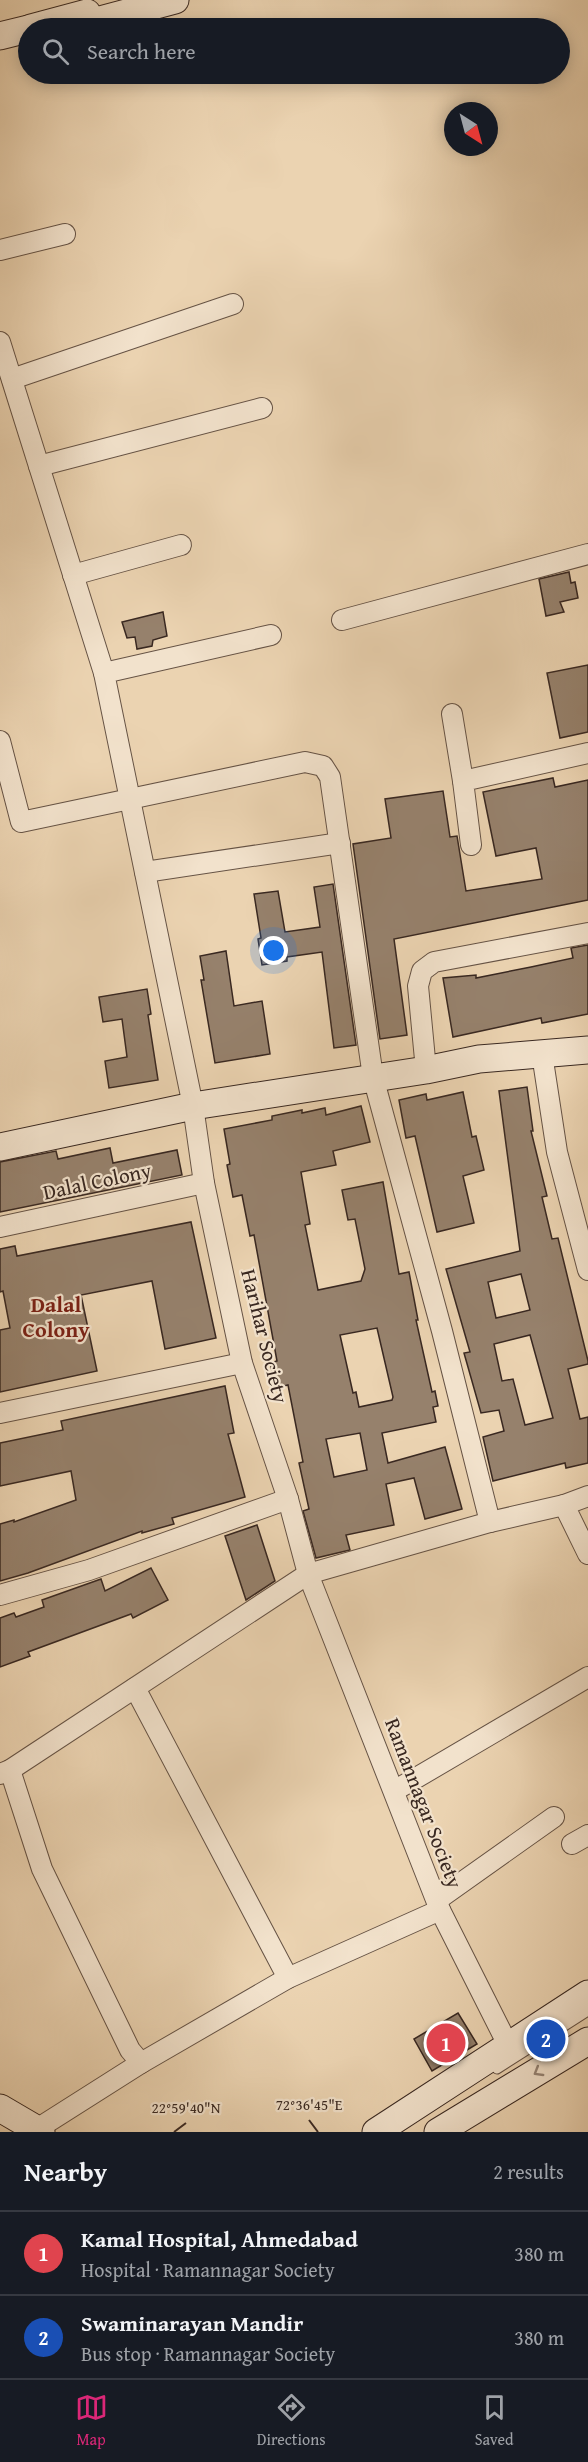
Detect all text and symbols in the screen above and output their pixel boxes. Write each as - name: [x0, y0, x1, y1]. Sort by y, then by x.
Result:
- search box: [18, 18, 570, 84]
- icon: search: [39, 35, 72, 68]
- text: Search here: [87, 35, 196, 67]
- north arrow: [444, 102, 498, 156]
- your location: [259, 936, 288, 965]
- street label: Dalal Colony: [40, 1154, 155, 1208]
- street label: Harihar Society: [233, 1266, 297, 1407]
- district label: Dalal Colony: [23, 1288, 90, 1345]
- street label: Ramannagar Society: [377, 1713, 471, 1893]
- pin: 2: [526, 2016, 566, 2062]
- pin: 1: [426, 2020, 466, 2066]
- one-way arrow: [534, 2064, 544, 2076]
- text: 72°36'45"E: [276, 2094, 343, 2115]
- text: 22°59'40"N: [152, 2097, 221, 2118]
- text: Nearby: [24, 2152, 107, 2191]
- text: 2 results: [493, 2157, 564, 2186]
- text: Kamal Hospital, Ahmedabad: [81, 2223, 358, 2255]
- text: 1: [38, 2239, 49, 2268]
- text: 380 m: [514, 2239, 564, 2268]
- text: Hospital · Ramannagar Society: [81, 2255, 335, 2284]
- text: Swaminarayan Mandir: [81, 2307, 303, 2339]
- text: 2: [38, 2323, 49, 2352]
- text: 380 m: [514, 2323, 564, 2352]
- text: Bus stop · Ramannagar Society: [81, 2339, 335, 2368]
- tab: Map: [75, 2391, 108, 2451]
- tab: Directions: [257, 2391, 326, 2451]
- tab: Saved: [475, 2391, 513, 2451]

